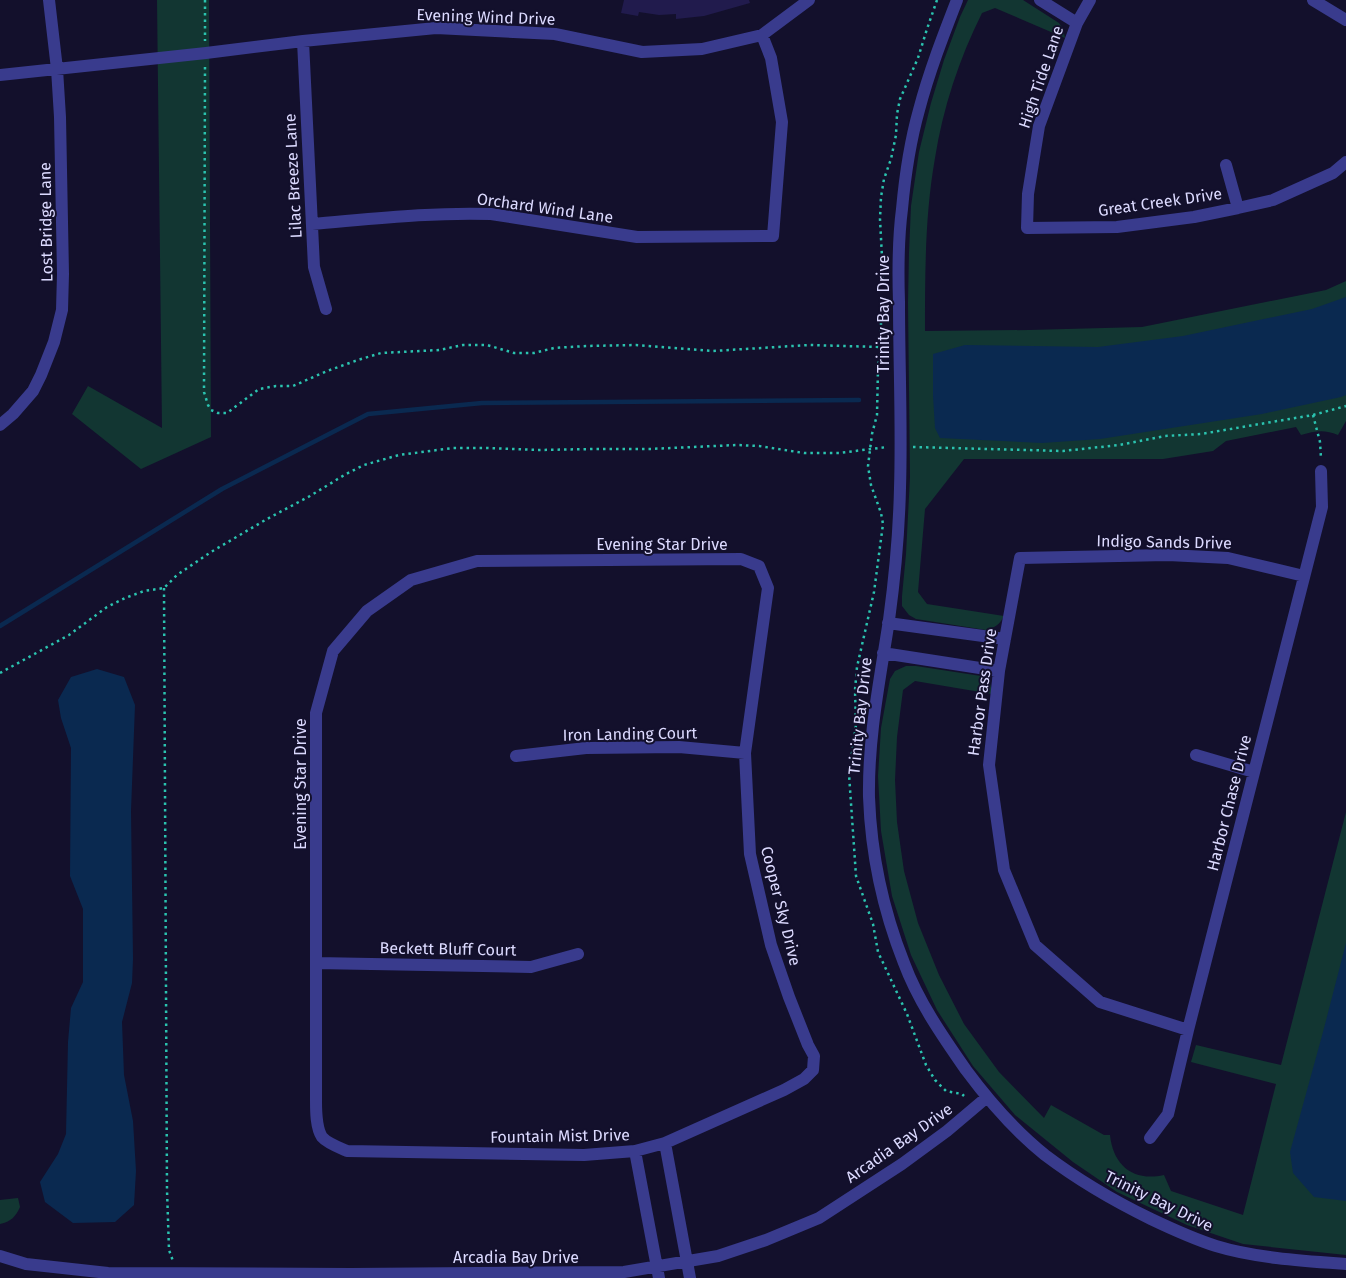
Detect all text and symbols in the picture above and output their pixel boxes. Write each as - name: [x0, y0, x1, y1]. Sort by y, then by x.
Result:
- street label: Evening Wind Drive: [416, 5, 556, 29]
- street label: High Tide Lane: [1015, 23, 1067, 131]
- street label: Lilac Breeze Lane: [280, 113, 306, 239]
- street label: Lost Bridge Lane: [35, 162, 57, 282]
- street label: Great Creek Drive: [1097, 184, 1223, 220]
- street label: Orchard Wind Lane: [476, 189, 614, 227]
- street label: Trinity Bay Drive: [874, 255, 893, 373]
- street label: Indigo Sands Drive: [1096, 531, 1232, 553]
- street label: Evening Star Drive: [596, 535, 728, 554]
- street label: Harbor Pass Drive: [964, 627, 1000, 757]
- street label: Trinity Bay Drive: [844, 656, 876, 776]
- street label: Evening Star Drive: [291, 718, 310, 850]
- street label: Iron Landing Court: [563, 723, 698, 745]
- street label: Harbor Chase Drive: [1203, 733, 1255, 873]
- street label: Cooper Sky Drive: [757, 844, 805, 968]
- street label: Beckett Bluff Court: [380, 938, 517, 960]
- street label: Arcadia Bay Drive: [842, 1099, 956, 1187]
- street label: Fountain Mist Drive: [490, 1125, 630, 1147]
- street label: Trinity Bay Drive: [1102, 1167, 1216, 1235]
- street label: Arcadia Bay Drive: [453, 1248, 579, 1267]

